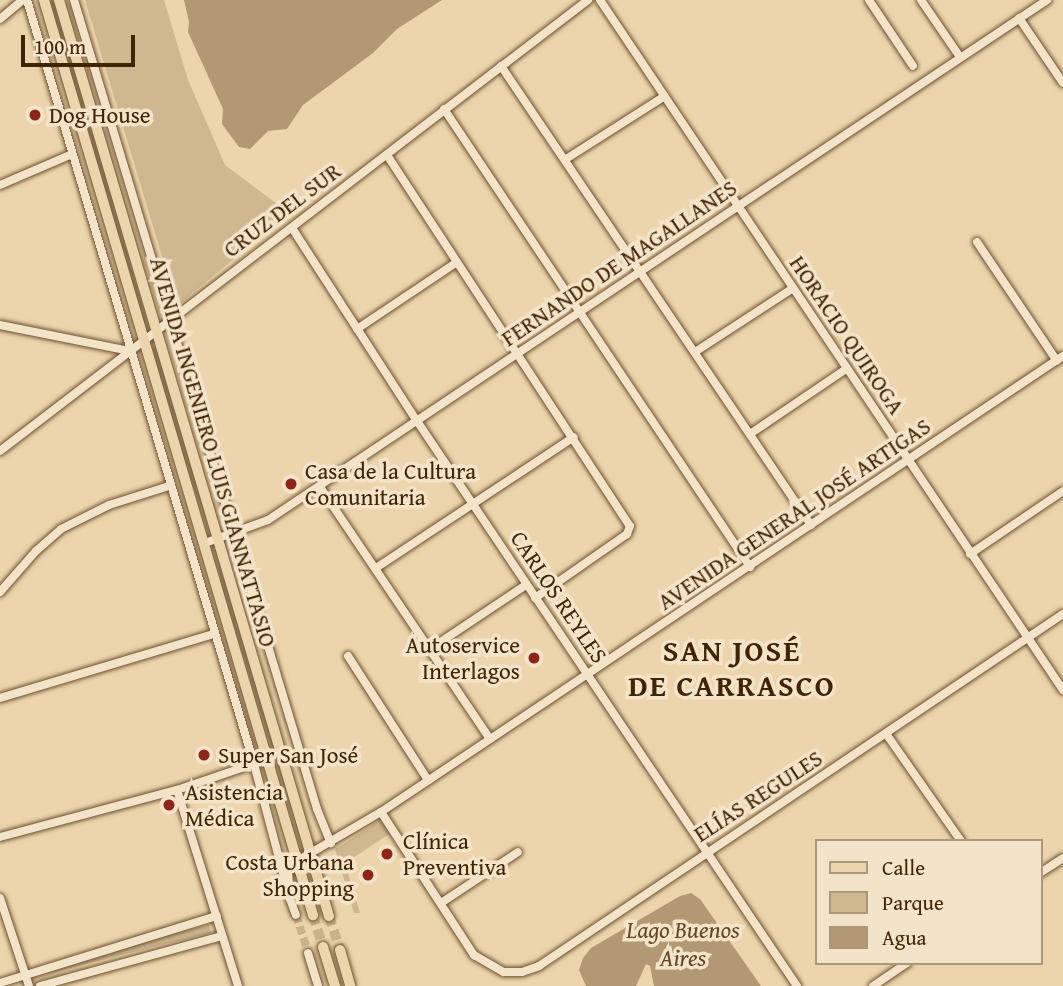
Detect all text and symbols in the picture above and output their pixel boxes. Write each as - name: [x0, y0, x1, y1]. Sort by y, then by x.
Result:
- scale bar: [24, 21, 138, 65]
- text: 100 m: [34, 31, 86, 62]
- place label: Dog House: [49, 101, 151, 129]
- marker: Dog House: [27, 107, 43, 123]
- street label: CRUZ DEL SUR: [218, 157, 346, 263]
- street label: FERNANDO DE MAGALLANES: [496, 174, 742, 352]
- street label: HORACIO QUIROGA: [784, 250, 910, 420]
- street label: AVENIDA INGENIERO LUIS GIANNATTASIO: [144, 254, 282, 650]
- street label: AVENIDA GENERAL JOSÉ ARTIGAS: [652, 412, 936, 616]
- place label: Casa de la Cultura Comunitaria: [305, 457, 476, 511]
- marker: Casa de la Cultura Comunitaria: [283, 476, 299, 492]
- street label: CARLOS REYLES: [505, 526, 613, 668]
- place label: Autoservice Interlagos: [405, 631, 520, 685]
- district label: SAN JOSÉ DE CARRASCO: [630, 632, 834, 702]
- marker: Autoservice Interlagos: [526, 650, 542, 666]
- place label: Super San José: [218, 741, 358, 769]
- street label: ELÍAS REGULES: [688, 744, 828, 848]
- marker: Super San José: [196, 747, 212, 763]
- place label: Asistencia Médica: [185, 778, 283, 832]
- marker: Asistencia Médica: [159, 795, 179, 815]
- place label: Clínica Preventiva: [403, 827, 506, 881]
- legend: [814, 839, 1042, 965]
- marker: Clínica Preventiva: [377, 844, 397, 864]
- place label: Costa Urbana Shopping: [225, 848, 354, 902]
- text: Calle: [882, 852, 925, 883]
- marker: Costa Urbana Shopping: [360, 867, 376, 883]
- text: Parque: [882, 887, 944, 918]
- water label: Lago Buenos Aires: [626, 916, 740, 972]
- text: Agua: [882, 922, 926, 953]

